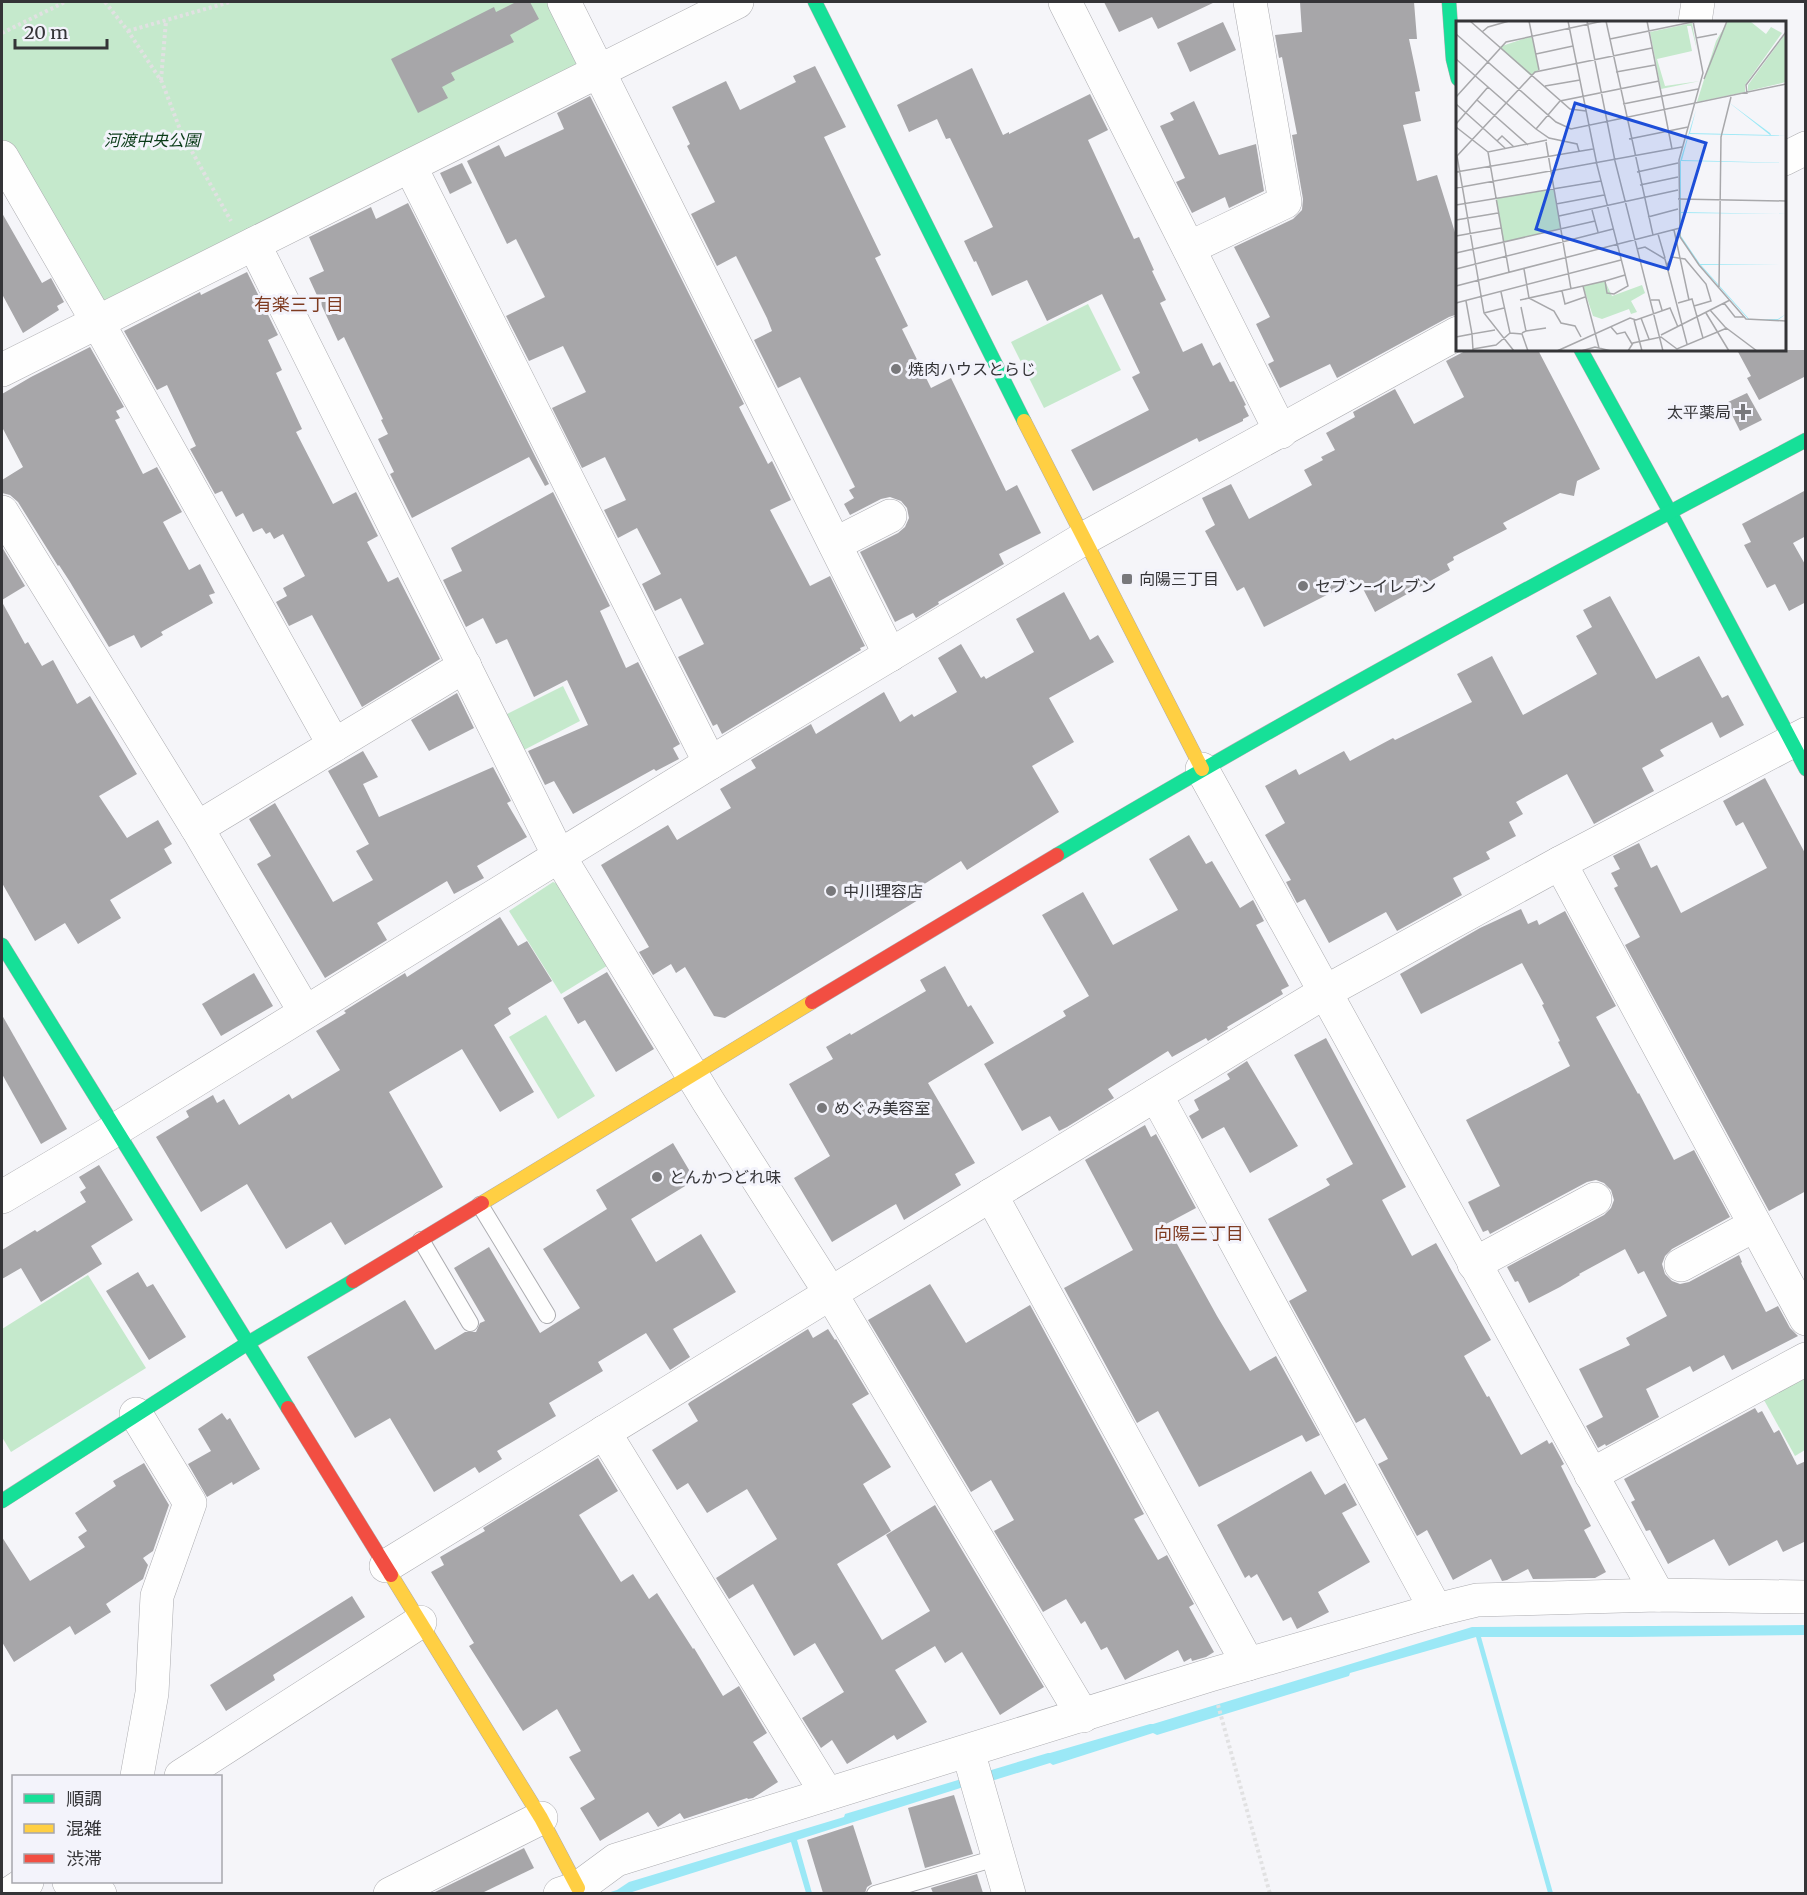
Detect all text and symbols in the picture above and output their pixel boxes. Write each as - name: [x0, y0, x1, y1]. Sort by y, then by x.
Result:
- scale bar: [15, 12, 106, 50]
- text: 20 m: [24, 21, 68, 44]
- inset map: [1456, 21, 1786, 351]
- park label: 河渡中央公園: [104, 130, 202, 150]
- district label: 有楽三丁目: [254, 293, 344, 316]
- place label: 焼肉ハウスとらじ: [908, 359, 1036, 379]
- marker: 焼肉ハウスとらじ: [889, 362, 903, 376]
- place label: 太平薬局: [1667, 402, 1731, 422]
- marker: 太平薬局: [1736, 405, 1750, 419]
- place label: 向陽三丁目: [1139, 569, 1219, 589]
- marker: 向陽三丁目: [1120, 572, 1134, 586]
- place label: セブン-イレブン: [1315, 576, 1436, 596]
- marker: セブン-イレブン: [1296, 579, 1310, 593]
- place label: 中川理容店: [843, 881, 923, 901]
- marker: 中川理容店: [824, 884, 838, 898]
- place label: めぐみ美容室: [834, 1098, 930, 1118]
- marker: めぐみ美容室: [815, 1101, 829, 1115]
- place label: とんかつどれ味: [669, 1167, 781, 1187]
- marker: とんかつどれ味: [650, 1170, 664, 1184]
- district label: 向陽三丁目: [1154, 1222, 1244, 1245]
- legend: [12, 1775, 222, 1883]
- text: 順調: [66, 1787, 102, 1810]
- text: 混雑: [66, 1817, 102, 1840]
- text: 渋滞: [66, 1847, 102, 1870]

